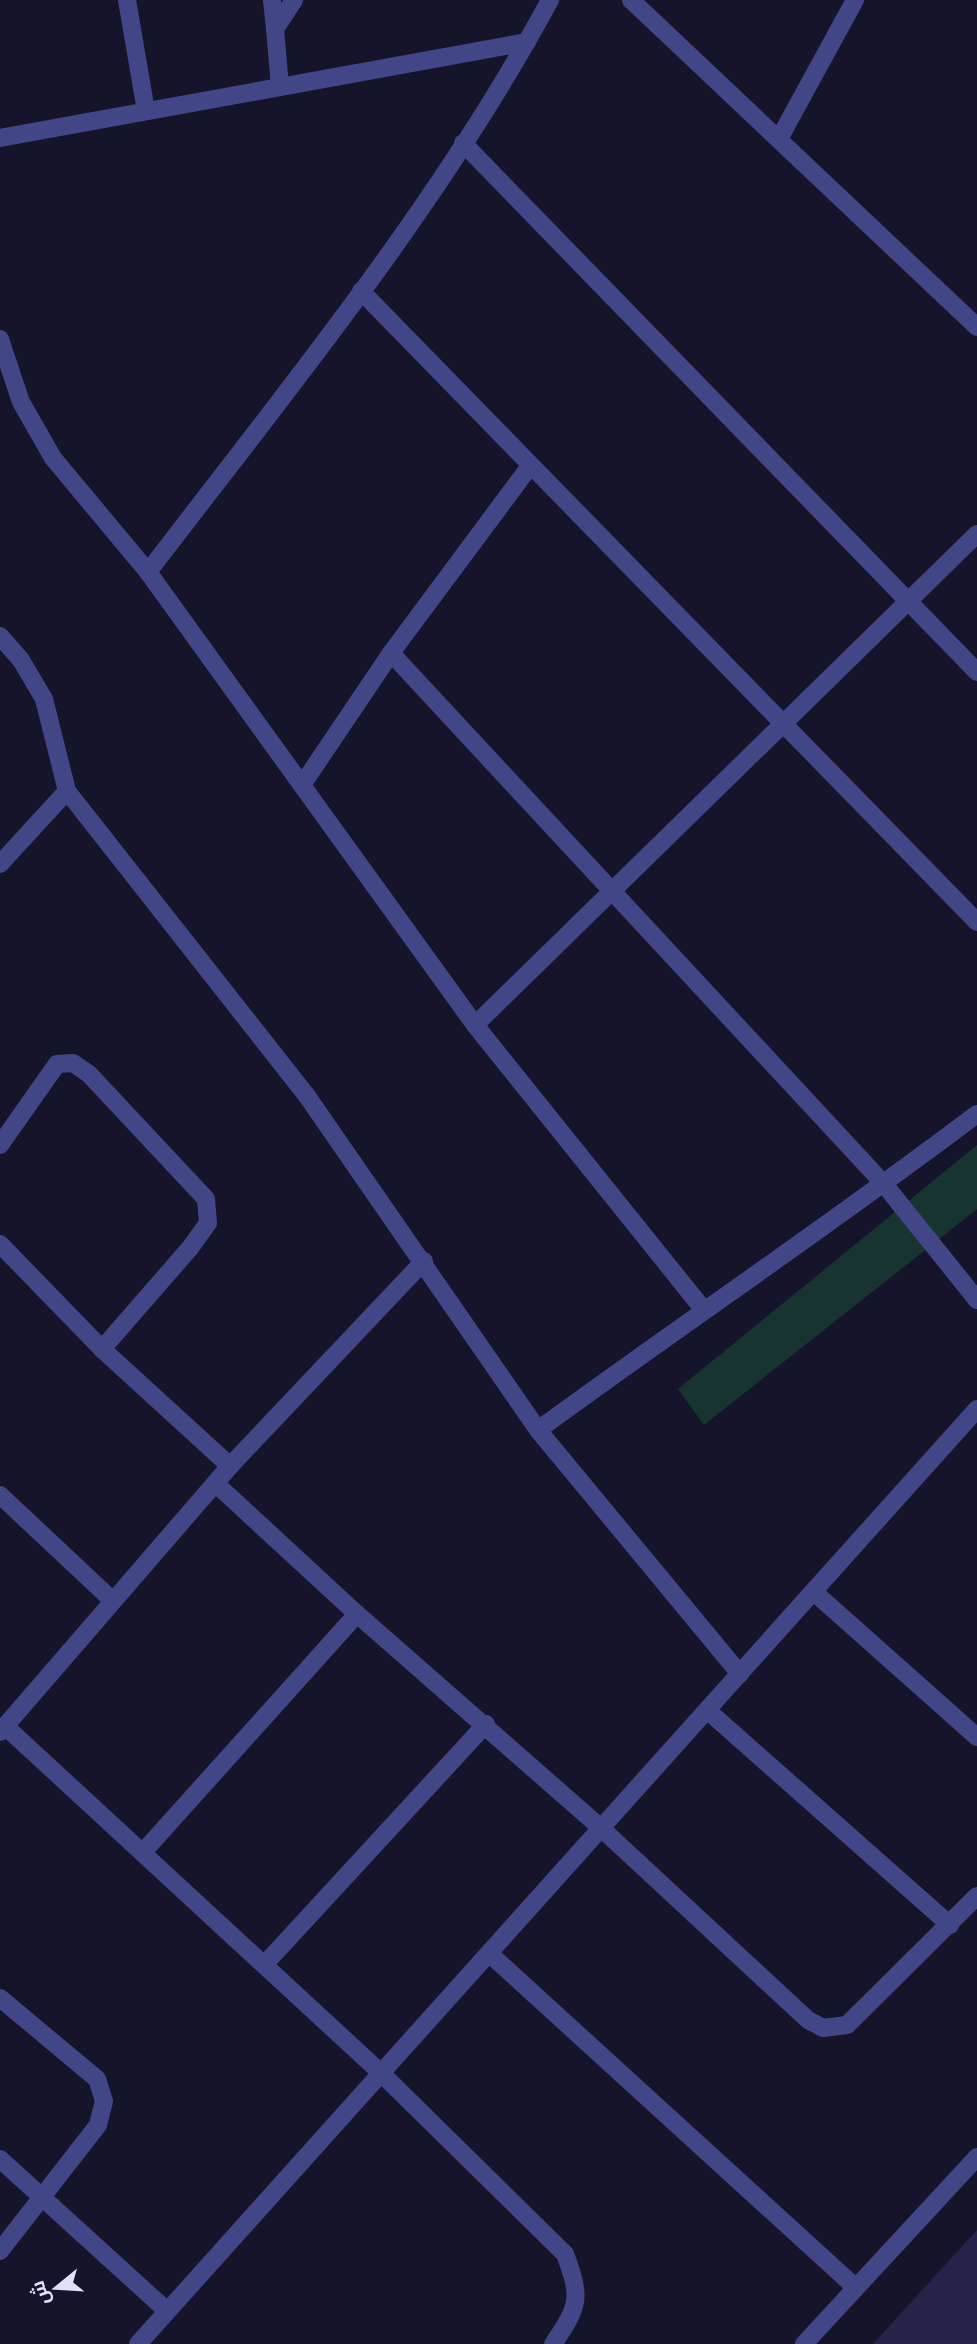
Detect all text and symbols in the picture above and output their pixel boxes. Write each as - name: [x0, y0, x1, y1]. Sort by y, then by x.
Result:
- north arrow: [21, 2253, 91, 2323]
- text: ش: [26, 2278, 56, 2308]

